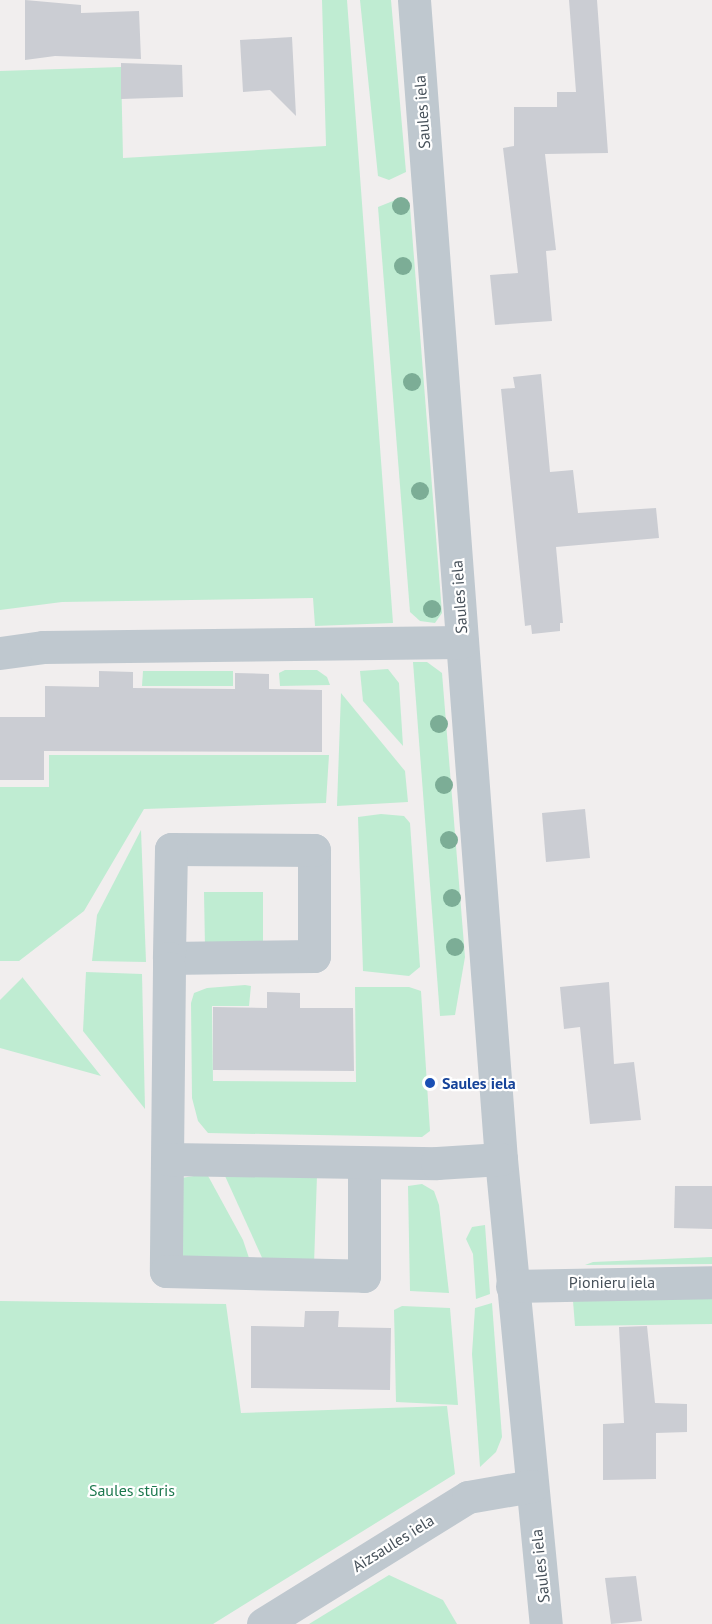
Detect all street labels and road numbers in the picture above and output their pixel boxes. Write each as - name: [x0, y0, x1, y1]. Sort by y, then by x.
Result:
- street label: Saules iela: [410, 74, 434, 150]
- street label: Saules iela: [447, 559, 471, 635]
- street label: Pionieru iela: [569, 1272, 655, 1292]
- street label: Aizsaules iela: [349, 1510, 437, 1576]
- street label: Saules iela: [527, 1528, 553, 1604]

